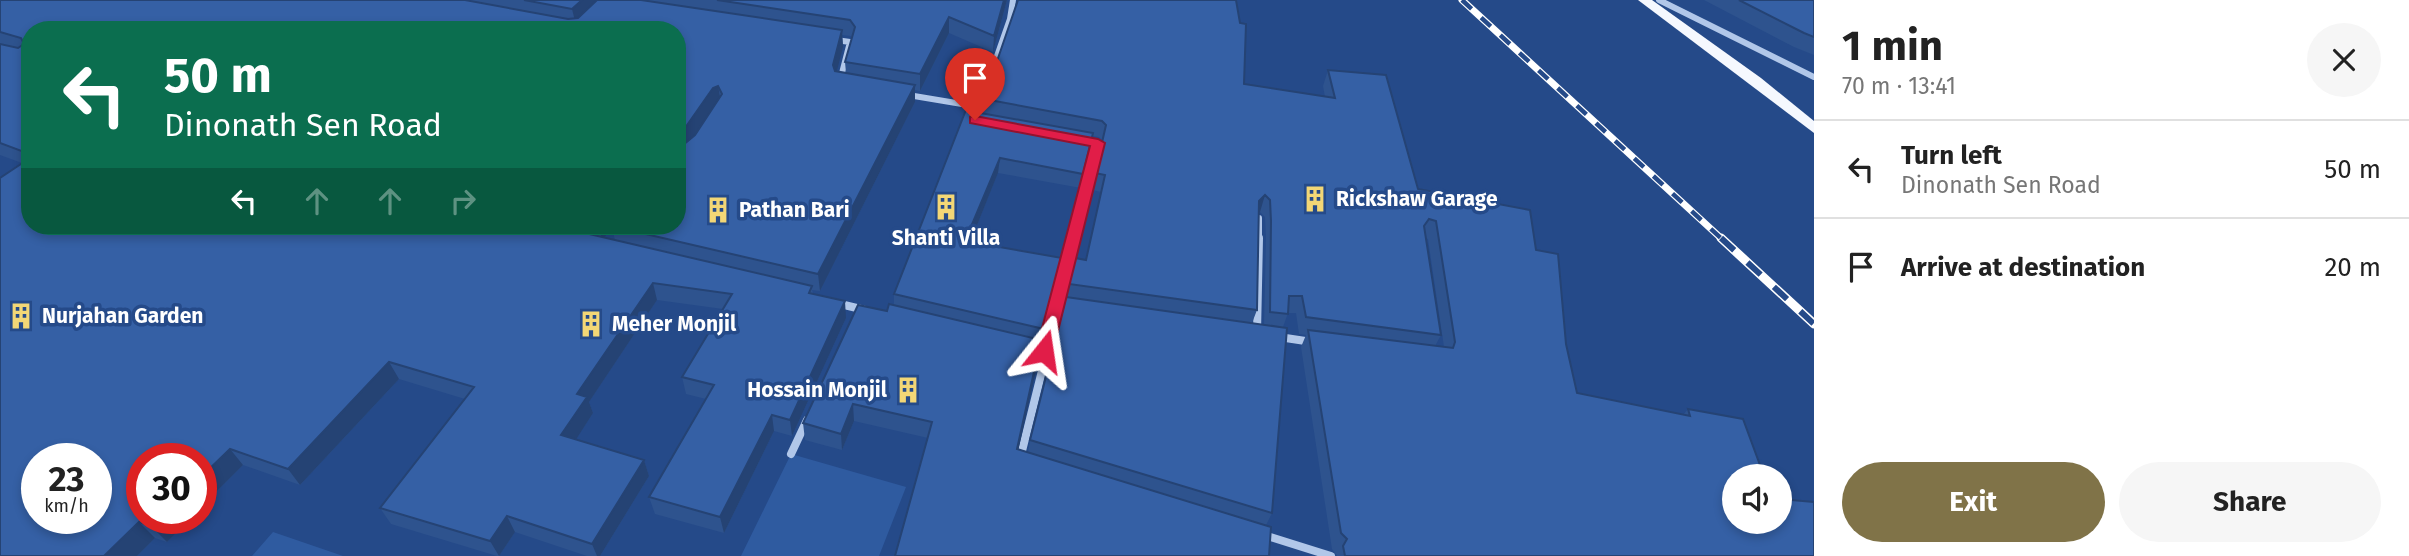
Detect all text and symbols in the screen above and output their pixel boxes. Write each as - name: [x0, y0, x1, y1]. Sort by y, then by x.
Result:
- text: 1 min: [1842, 21, 1943, 71]
- button: close: [2307, 23, 2381, 97]
- text: 50 m: [164, 46, 272, 105]
- pin: [945, 48, 1005, 120]
- icon: left: [49, 49, 140, 140]
- icon: arrive: [956, 59, 994, 97]
- text: 70 m · 13:41: [1842, 72, 1956, 100]
- text: Dinonath Sen Road: [164, 106, 442, 144]
- text: Turn left: [1901, 140, 2002, 171]
- icon: left: [1842, 150, 1880, 188]
- text: 50 m: [2324, 154, 2381, 185]
- text: Dinonath Sen Road: [1901, 171, 2101, 199]
- icon: left: [225, 182, 263, 220]
- icon: ahead: [298, 182, 336, 220]
- icon: ahead: [371, 182, 409, 220]
- icon: right: [444, 182, 482, 220]
- building icon: Rickshaw Garage: [1300, 184, 1330, 214]
- place label: Rickshaw Garage: [1336, 186, 1498, 212]
- building icon: Shanti Villa: [931, 192, 961, 222]
- building icon: Pathan Bari: [703, 195, 733, 225]
- place label: Pathan Bari: [739, 197, 850, 223]
- place label: Shanti Villa: [892, 225, 1000, 251]
- icon: arrive: [1842, 248, 1880, 286]
- text: Arrive at destination: [1901, 252, 2145, 283]
- text: 20 m: [2324, 252, 2381, 283]
- building icon: Nurjahan Garden: [6, 301, 36, 331]
- place label: Nurjahan Garden: [42, 303, 203, 329]
- building icon: Meher Monjil: [576, 309, 606, 339]
- place label: Meher Monjil: [612, 311, 737, 337]
- position arrow: [1007, 314, 1081, 388]
- building icon: Hossain Monjil: [893, 375, 923, 405]
- place label: Hossain Monjil: [747, 377, 888, 403]
- speed limit sign: 30: [126, 443, 217, 534]
- text: 23: [48, 458, 85, 500]
- button: Exit: [1842, 462, 2105, 542]
- button: Share: [2119, 462, 2381, 542]
- map controls: [1722, 464, 1792, 534]
- button: sound: [1722, 464, 1792, 534]
- text: km/h: [44, 495, 89, 517]

